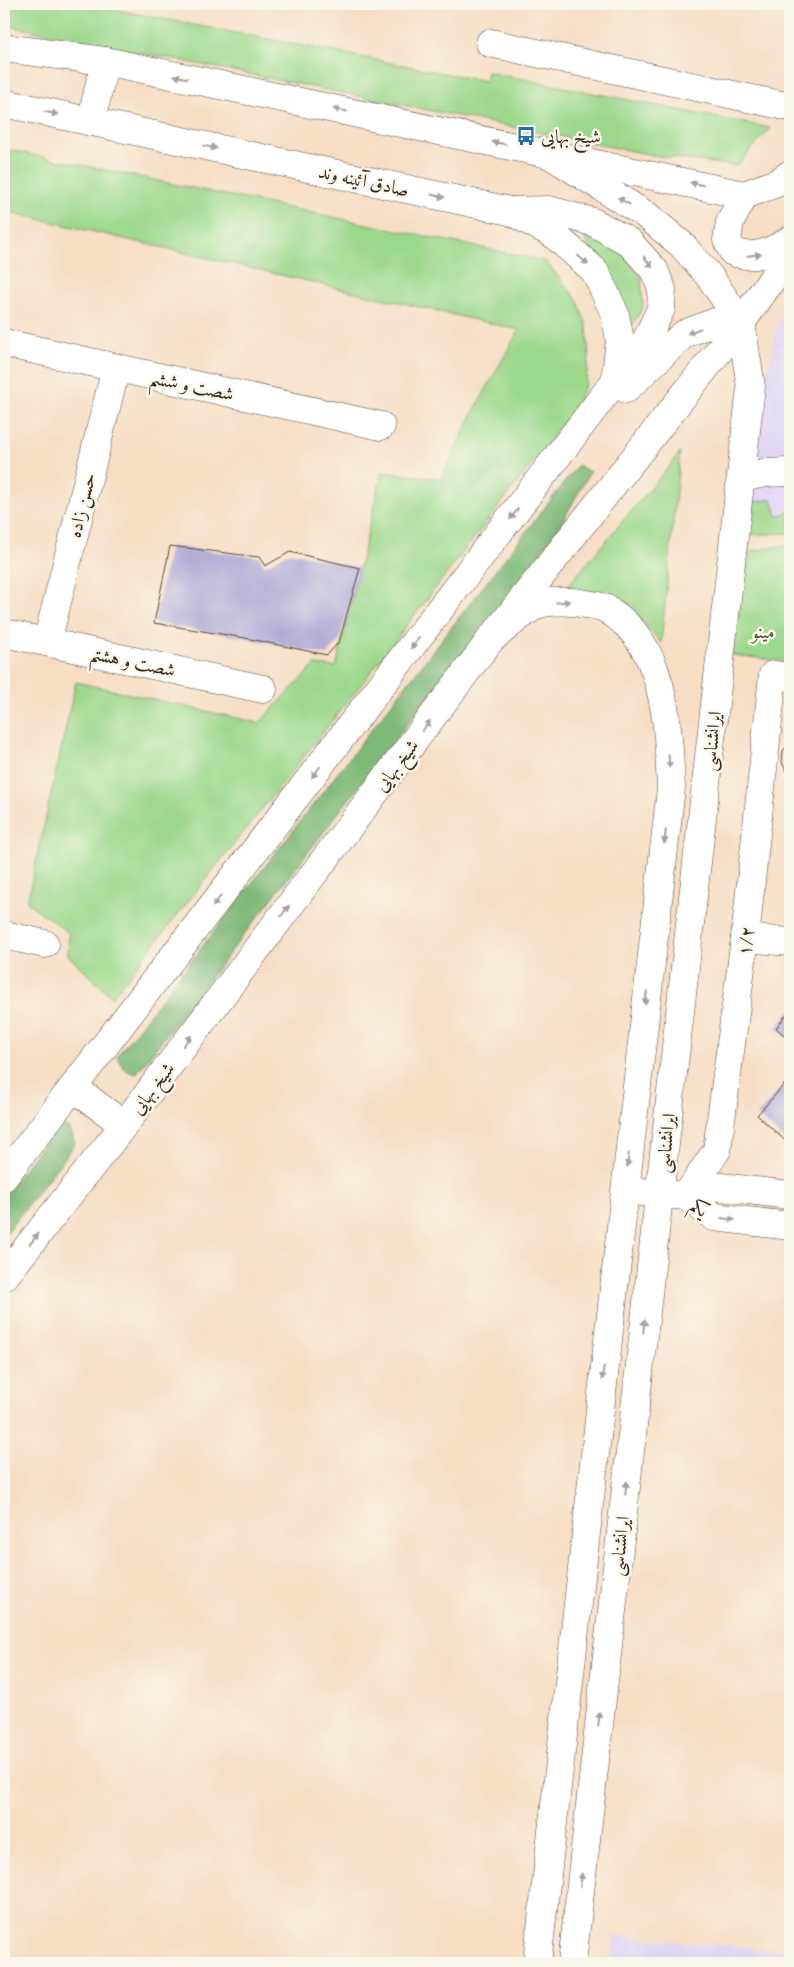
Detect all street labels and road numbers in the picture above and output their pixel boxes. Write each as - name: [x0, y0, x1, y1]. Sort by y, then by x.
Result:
- street label: صادق آئینه وند: [316, 159, 411, 202]
- street label: شصت و ششم: [146, 364, 236, 413]
- street label: حسن زاده: [61, 470, 103, 540]
- street label: شصت و هشتم: [87, 640, 178, 690]
- street label: ایرانشناسی: [696, 710, 728, 772]
- street label: شیخ بهایی: [368, 734, 428, 800]
- street label: ۱/۲: [731, 925, 760, 957]
- street label: شیخ بهایی: [124, 1057, 184, 1123]
- street label: ایرانشناسی: [650, 1112, 682, 1174]
- street label: یکم: [682, 1192, 715, 1227]
- street label: ایرانشناسی: [603, 1515, 637, 1578]

